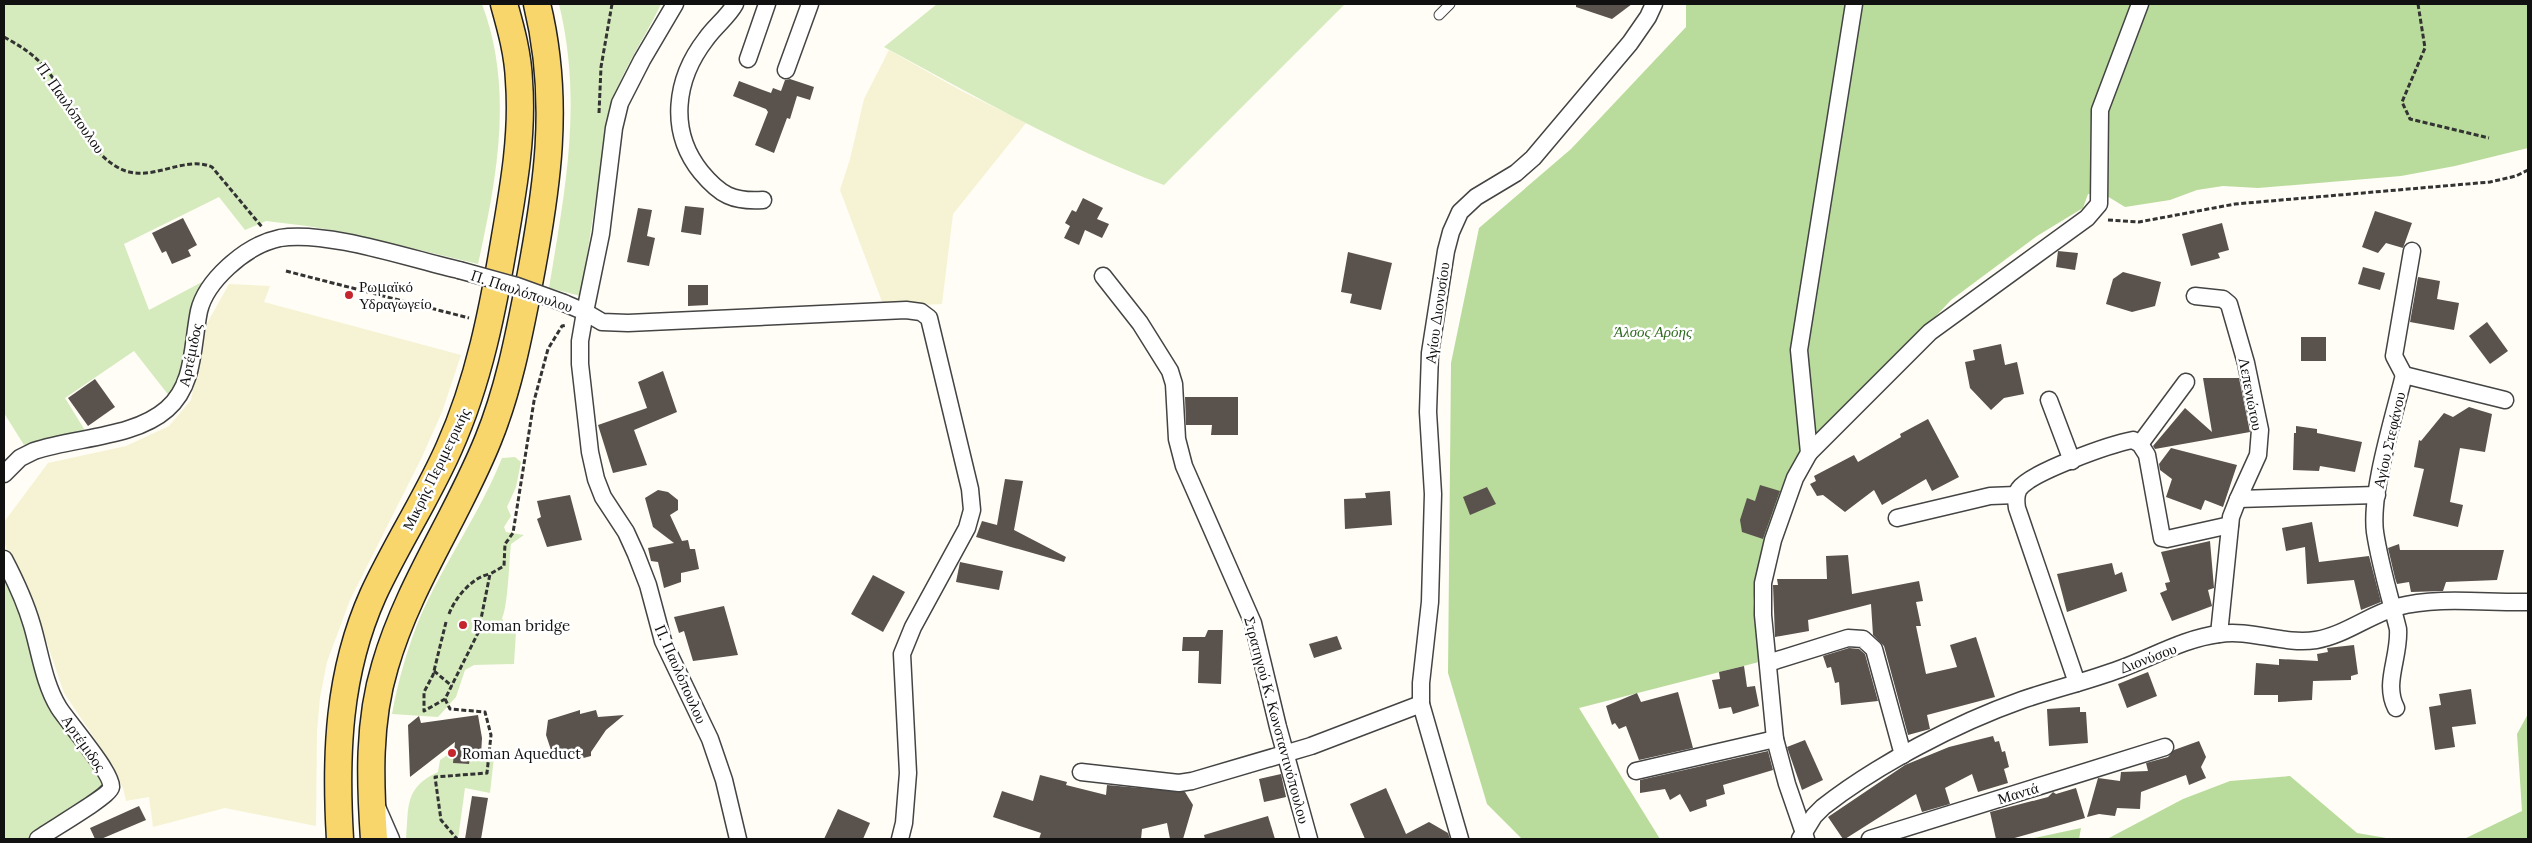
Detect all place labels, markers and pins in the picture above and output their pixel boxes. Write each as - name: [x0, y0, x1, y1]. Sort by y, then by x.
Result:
- place label: Ρωμαϊκό Υδραγωγείο: [359, 277, 432, 313]
- marker: Ρωμαϊκό Υδραγωγείο: [343, 289, 355, 301]
- place label: Roman bridge: [473, 616, 570, 635]
- marker: Roman bridge: [457, 619, 469, 631]
- place label: Roman Aqueduct: [462, 744, 581, 763]
- marker: Roman Aqueduct: [446, 747, 458, 759]

